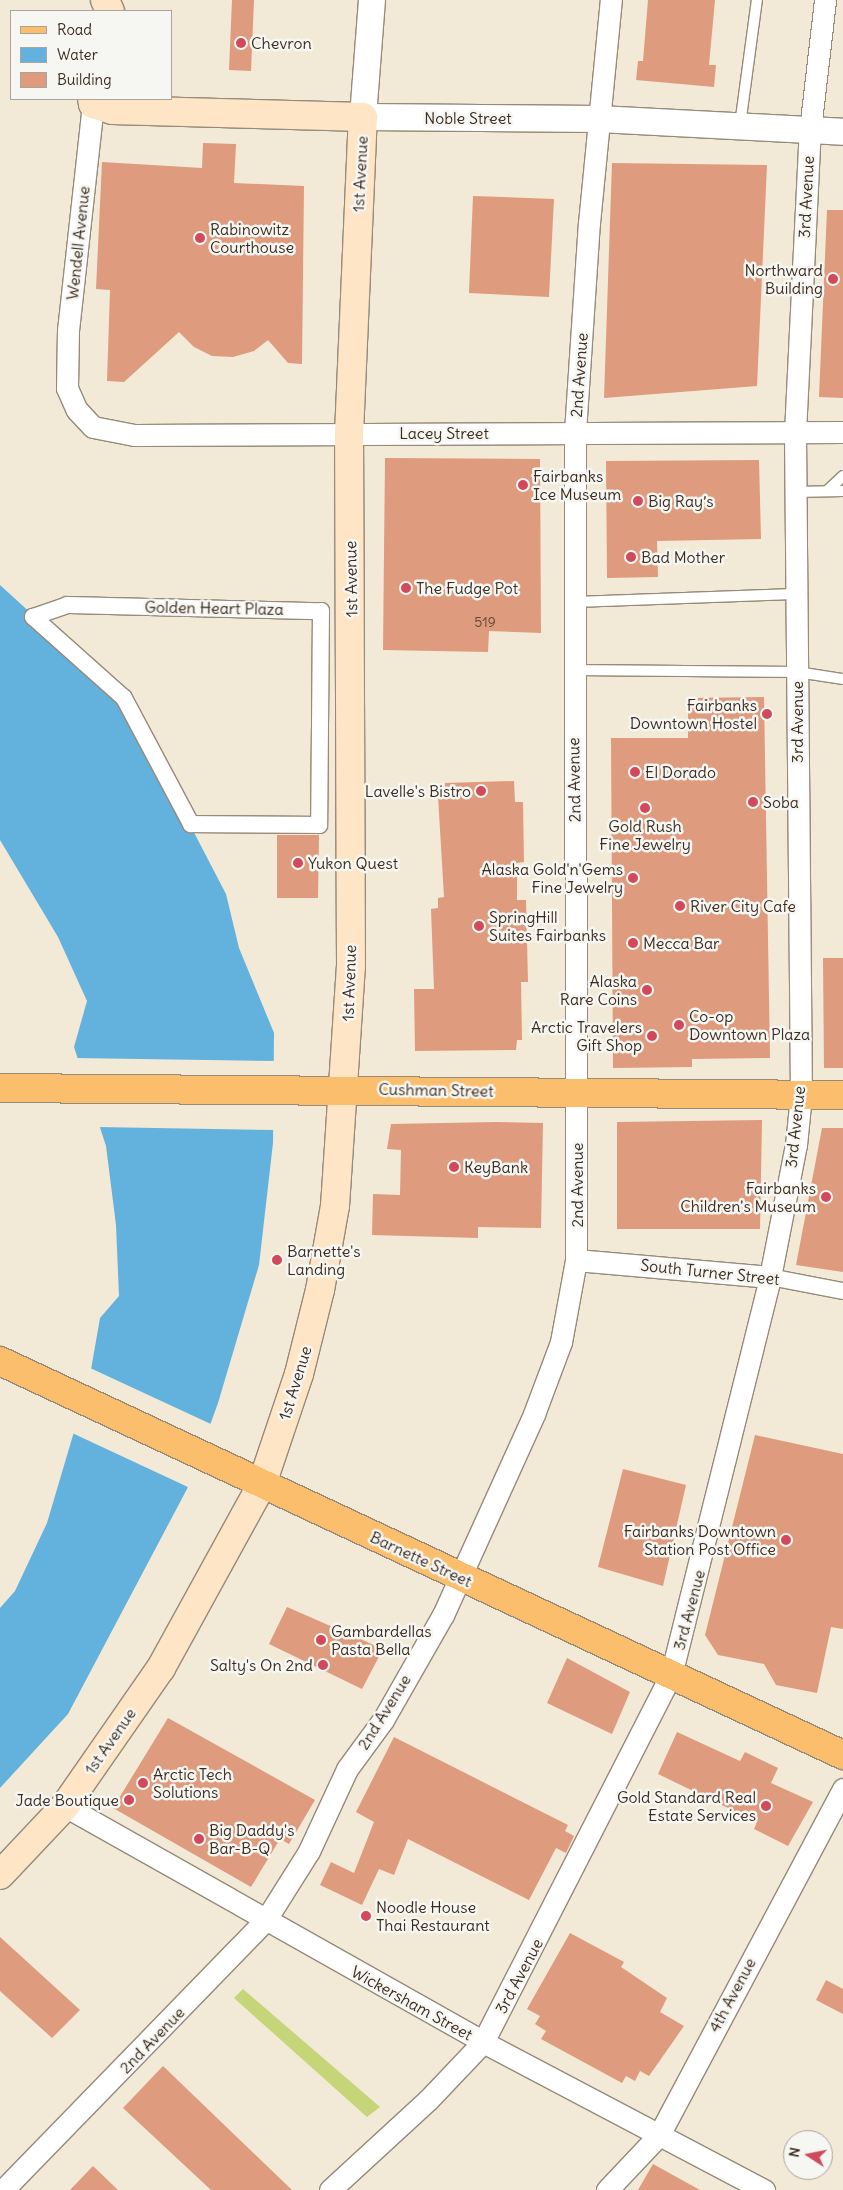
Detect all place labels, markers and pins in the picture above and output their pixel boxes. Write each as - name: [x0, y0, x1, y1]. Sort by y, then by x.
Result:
- place label: Chevron: [251, 33, 312, 53]
- marker: Chevron: [235, 37, 247, 49]
- place label: Rabinowitz Courthouse: [210, 219, 294, 257]
- marker: Rabinowitz Courthouse: [194, 232, 206, 244]
- place label: Northward Building: [745, 260, 823, 298]
- marker: Northward Building: [827, 273, 839, 285]
- place label: Fairbanks Ice Museum: [533, 466, 621, 504]
- marker: Fairbanks Ice Museum: [517, 479, 529, 491]
- place label: Big Ray’s: [648, 491, 714, 511]
- marker: Big Ray’s: [632, 495, 644, 507]
- place label: Bad Mother: [641, 547, 725, 567]
- marker: Bad Mother: [625, 551, 637, 563]
- place label: The Fudge Pot: [416, 578, 518, 598]
- marker: The Fudge Pot: [400, 582, 412, 594]
- place label: Fairbanks Downtown Hostel: [630, 695, 757, 733]
- marker: Fairbanks Downtown Hostel: [761, 708, 773, 720]
- place label: El Dorado: [645, 762, 716, 782]
- marker: El Dorado: [629, 766, 641, 778]
- place label: Lavelle's Bistro: [365, 781, 471, 801]
- marker: Lavelle's Bistro: [475, 785, 487, 797]
- place label: Soba: [763, 792, 799, 812]
- marker: Soba: [747, 796, 759, 808]
- marker: Gold Rush Fine Jewelry: [639, 802, 651, 814]
- place label: Gold Rush Fine Jewelry: [599, 816, 691, 854]
- place label: Yukon Quest: [308, 853, 398, 873]
- marker: Yukon Quest: [292, 857, 304, 869]
- place label: Alaska Gold'n'Gems Fine Jewelry: [482, 859, 623, 897]
- marker: Alaska Gold'n'Gems Fine Jewelry: [627, 872, 639, 884]
- place label: River City Cafe: [690, 896, 796, 916]
- marker: River City Cafe: [674, 900, 686, 912]
- place label: SpringHill Suites Fairbanks: [489, 907, 606, 945]
- marker: SpringHill Suites Fairbanks: [473, 920, 485, 932]
- place label: Mecca Bar: [643, 933, 720, 953]
- marker: Mecca Bar: [627, 937, 639, 949]
- place label: Alaska Rare Coins: [560, 971, 637, 1009]
- marker: Alaska Rare Coins: [641, 984, 653, 996]
- place label: Co-op Downtown Plaza: [689, 1006, 810, 1044]
- place label: Arctic Travelers Gift Shop: [531, 1017, 642, 1055]
- marker: Co-op Downtown Plaza: [673, 1019, 685, 1031]
- marker: Arctic Travelers Gift Shop: [646, 1030, 658, 1042]
- place label: KeyBank: [464, 1157, 528, 1177]
- marker: KeyBank: [448, 1161, 460, 1173]
- place label: Fairbanks Children's Museum: [680, 1178, 816, 1216]
- marker: Fairbanks Children's Museum: [820, 1191, 832, 1203]
- place label: Barnette's Landing: [287, 1241, 361, 1279]
- marker: Barnette's Landing: [271, 1254, 283, 1266]
- place label: Fairbanks Downtown Station Post Office: [624, 1521, 776, 1559]
- marker: Fairbanks Downtown Station Post Office: [780, 1534, 792, 1546]
- place label: Gambardellas Pasta Bella: [331, 1621, 432, 1659]
- marker: Gambardellas Pasta Bella: [315, 1634, 327, 1646]
- place label: Salty's On 2nd: [210, 1655, 313, 1675]
- marker: Salty's On 2nd: [317, 1659, 329, 1671]
- place label: Arctic Tech Solutions: [153, 1764, 232, 1802]
- marker: Arctic Tech Solutions: [137, 1777, 149, 1789]
- place label: Gold Standard Real Estate Services: [617, 1787, 756, 1825]
- place label: Jade Boutique: [16, 1790, 119, 1810]
- marker: Jade Boutique: [123, 1794, 135, 1806]
- marker: Gold Standard Real Estate Services: [760, 1800, 772, 1812]
- place label: Big Daddy's Bar-B-Q: [209, 1820, 294, 1858]
- marker: Big Daddy's Bar-B-Q: [193, 1833, 205, 1845]
- place label: Noodle House Thai Restaurant: [376, 1897, 490, 1935]
- marker: Noodle House Thai Restaurant: [360, 1910, 372, 1922]

